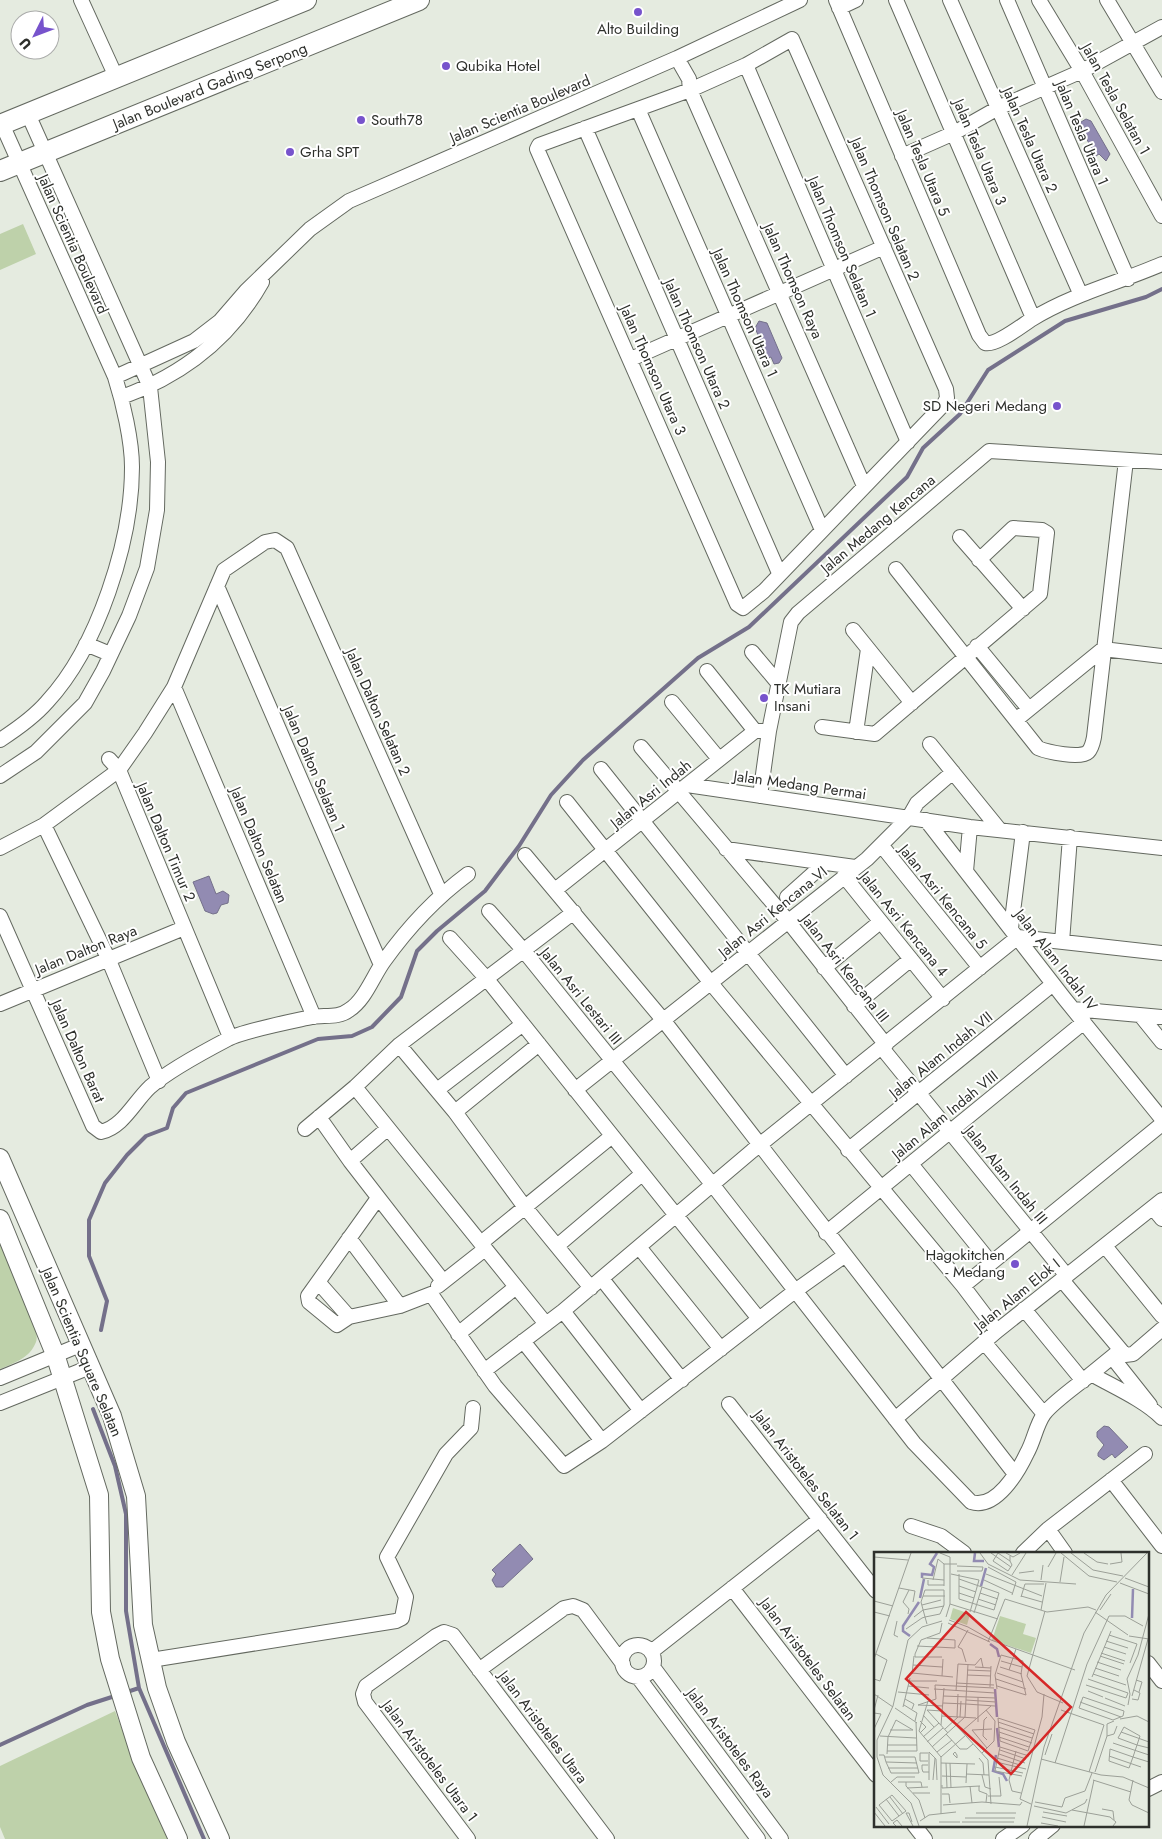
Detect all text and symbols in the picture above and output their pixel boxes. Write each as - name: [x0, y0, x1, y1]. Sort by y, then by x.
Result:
- marker: Alto Building: [632, 6, 644, 18]
- north arrow: [10, 10, 60, 60]
- place label: Alto Building: [597, 18, 679, 40]
- text: U: [15, 33, 36, 54]
- street label: Jalan Boulevard Gading Serpong: [108, 37, 310, 136]
- street label: Jalan Tesla Selatan 1: [1075, 37, 1156, 159]
- place label: Qubika Hotel: [456, 55, 540, 77]
- marker: Qubika Hotel: [440, 60, 452, 72]
- street label: Jalan Scientia Boulevard: [444, 69, 594, 149]
- street label: Jalan Tesla Utara 1: [1049, 75, 1114, 189]
- street label: Jalan Tesla Utara 2: [996, 82, 1063, 196]
- street label: Jalan Tesla Utara 3: [947, 94, 1012, 209]
- street label: Jalan Tesla Utara 5: [890, 104, 955, 220]
- place label: South78: [371, 109, 423, 131]
- marker: South78: [355, 114, 367, 126]
- street label: Jalan Thomson Selatan 2: [844, 132, 925, 284]
- place label: Grha SPT: [300, 141, 359, 163]
- marker: Grha SPT: [284, 146, 296, 158]
- street label: Jalan Scientia Boulevard: [31, 169, 114, 317]
- street label: Jalan Thomson Selatan 1: [801, 171, 882, 321]
- street label: Jalan Thomson Raya: [757, 218, 828, 342]
- street label: Jalan Thomson Utara 1: [706, 243, 783, 381]
- street label: Jalan Thomson Utara 2: [658, 273, 736, 413]
- street label: Jalan Thomson Utara 3: [614, 300, 692, 439]
- place label: SD Negeri Medang: [923, 395, 1047, 417]
- marker: SD Negeri Medang: [1051, 400, 1063, 412]
- street label: Jalan Medang Kencana: [814, 469, 940, 580]
- street label: Jalan Dalton Selatan 2: [339, 643, 416, 779]
- place label: TK Mutiara Insani: [774, 678, 841, 717]
- marker: TK Mutiara Insani: [758, 692, 770, 704]
- street label: Jalan Dalton Selatan 1: [277, 701, 351, 836]
- street label: Jalan Asri Indah: [604, 754, 696, 835]
- street label: Jalan Medang Permai: [730, 765, 868, 805]
- street label: Jalan Dalton Timur 2: [130, 777, 201, 905]
- street label: Jalan Dalton Selatan: [224, 782, 293, 906]
- street label: Jalan Asri Kencana 5: [892, 838, 992, 954]
- street label: Jalan Asri Kencana VI: [712, 861, 832, 964]
- street label: Jalan Asri Kencana 4: [853, 865, 954, 982]
- street label: Jalan Alam Indah IV: [1008, 903, 1103, 1016]
- street label: Jalan Asri Kencana III: [794, 908, 894, 1027]
- street label: Jalan Dalton Raya: [30, 920, 140, 981]
- street label: Jalan Asri Lestari III: [534, 941, 627, 1049]
- street label: Jalan Dalton Barat: [45, 994, 111, 1106]
- street label: Jalan Alam Indah VII: [883, 1006, 997, 1105]
- street label: Jalan Alam Indah VIII: [886, 1065, 1003, 1166]
- street label: Jalan Alam Indah III: [958, 1119, 1053, 1229]
- place label: Hagokitchen - Medang: [926, 1244, 1005, 1283]
- street label: Jalan Alam Elok I: [968, 1253, 1065, 1338]
- marker: Hagokitchen - Medang: [1009, 1258, 1021, 1270]
- street label: Jalan Scientia Square Selatan: [35, 1262, 128, 1440]
- street label: Jalan Aristoteles Selatan 1: [747, 1404, 864, 1545]
- inset map: [874, 1552, 1150, 1826]
- street label: Jalan Aristoteles Selatan: [753, 1591, 862, 1725]
- street label: Jalan Aristoteles Utara: [492, 1664, 593, 1788]
- street label: Jalan Aristoteles Raya: [680, 1682, 779, 1803]
- street label: Jalan Aristoteles Utara 1: [376, 1694, 483, 1827]

